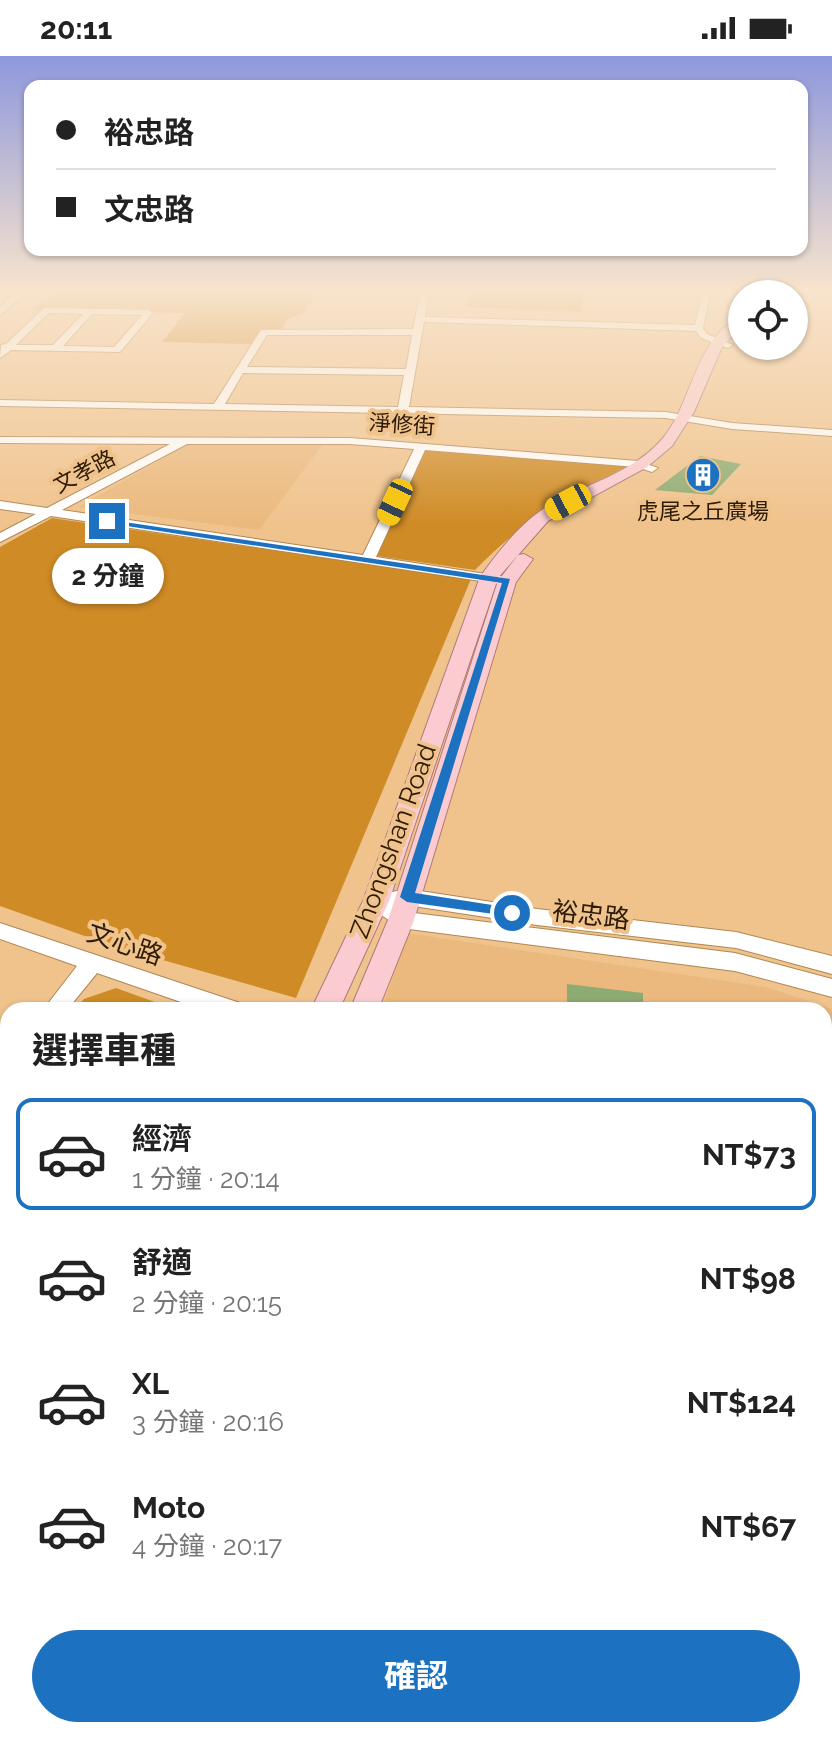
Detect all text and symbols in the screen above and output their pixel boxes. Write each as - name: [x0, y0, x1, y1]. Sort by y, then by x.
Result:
- text: 20:11: [40, 11, 112, 46]
- text: 裕忠路: [104, 115, 194, 150]
- text: 文忠路: [104, 192, 194, 227]
- map controls: [728, 280, 808, 360]
- button: locate: [728, 280, 808, 360]
- street label: 淨修街: [368, 409, 436, 439]
- street label: 文孝路: [49, 444, 119, 498]
- building icon: 虎尾之丘廣場: [684, 456, 722, 494]
- car: [374, 475, 416, 529]
- car: [541, 480, 595, 524]
- place label: 虎尾之丘廣場: [637, 498, 769, 524]
- route end: [89, 503, 125, 539]
- callout: 2 分鐘: [51, 549, 163, 605]
- text: 2 分鐘: [72, 561, 144, 591]
- street label: Zhongshan Road: [344, 740, 442, 942]
- route start: [494, 895, 530, 931]
- street label: 裕忠路: [550, 895, 632, 935]
- street label: 文心路: [83, 917, 167, 971]
- text: 選擇車種: [32, 1029, 176, 1071]
- icon: car: [36, 1118, 108, 1190]
- text: 經濟: [132, 1121, 192, 1156]
- text: NT$73: [702, 1137, 796, 1172]
- text: 1 分鐘 · 20:14: [132, 1164, 280, 1194]
- icon: car: [36, 1242, 108, 1314]
- text: 舒適: [132, 1245, 192, 1280]
- text: NT$98: [700, 1261, 796, 1296]
- text: 2 分鐘 · 20:15: [132, 1288, 282, 1318]
- icon: car: [36, 1366, 108, 1438]
- text: XL: [132, 1366, 169, 1401]
- text: NT$124: [687, 1385, 796, 1420]
- text: 3 分鐘 · 20:16: [132, 1407, 284, 1437]
- icon: car: [36, 1490, 108, 1562]
- text: Moto: [132, 1490, 205, 1525]
- text: NT$67: [700, 1509, 796, 1544]
- text: 4 分鐘 · 20:17: [132, 1531, 282, 1561]
- button: 確認: [32, 1630, 800, 1722]

